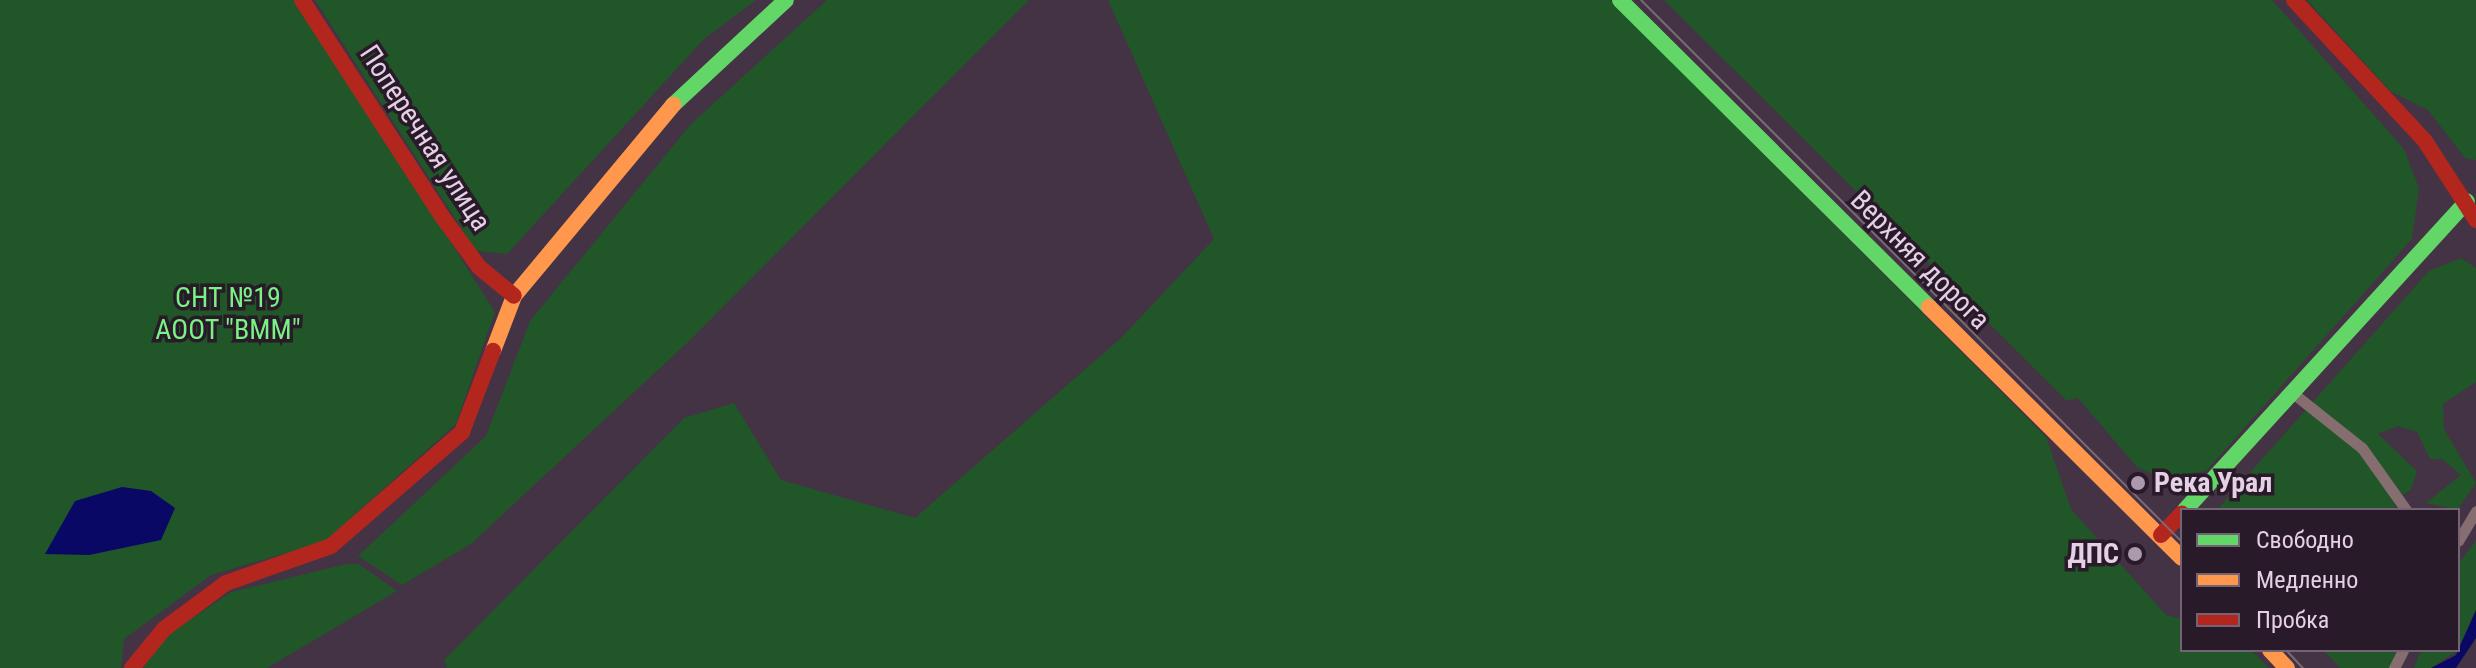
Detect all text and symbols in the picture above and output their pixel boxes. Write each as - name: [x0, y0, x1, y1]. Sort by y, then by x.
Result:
- street label: Поперечная улица: [352, 39, 498, 237]
- street label: Верхняя дорога: [1844, 184, 1996, 336]
- park label: СНТ №19 АООТ "ВММ": [155, 281, 301, 347]
- place label: Река Урал: [2154, 466, 2272, 500]
- marker: Река Урал: [2129, 474, 2147, 492]
- legend: [2180, 508, 2460, 652]
- text: Свободно: [2256, 526, 2354, 554]
- place label: ДПС: [2067, 537, 2119, 571]
- marker: ДПС: [2126, 545, 2144, 563]
- text: Медленно: [2256, 566, 2358, 594]
- text: Пробка: [2256, 606, 2329, 634]

